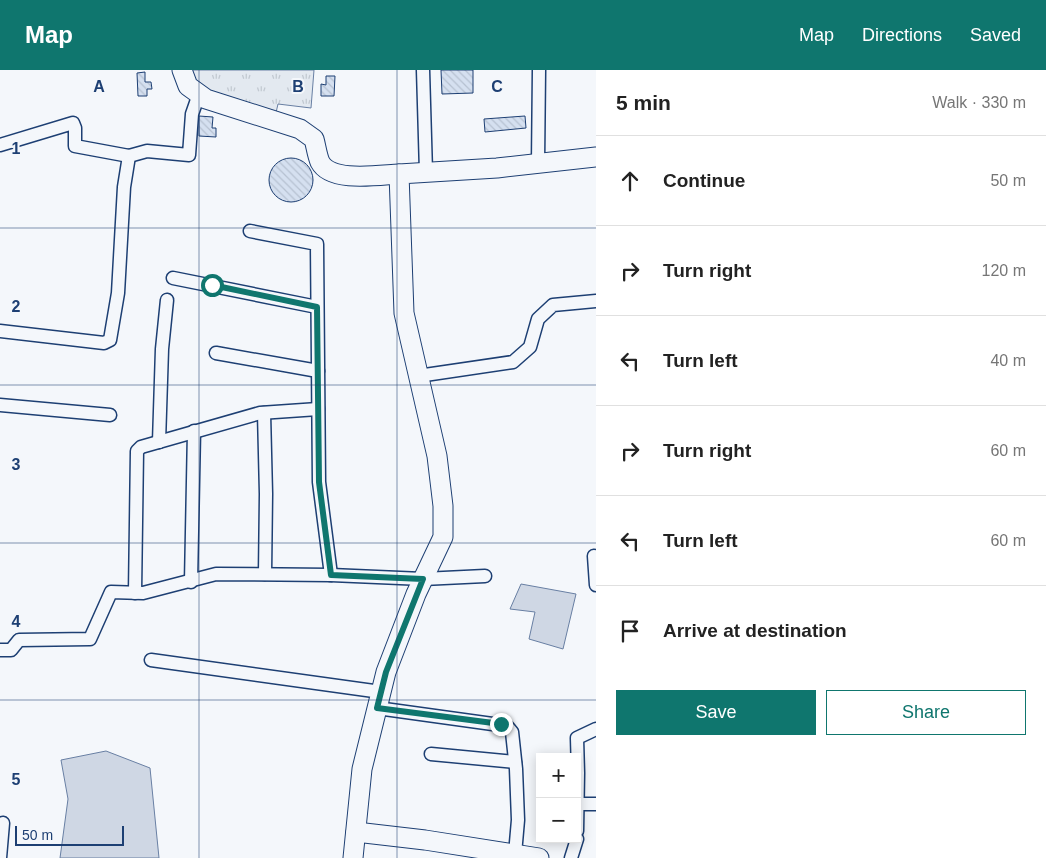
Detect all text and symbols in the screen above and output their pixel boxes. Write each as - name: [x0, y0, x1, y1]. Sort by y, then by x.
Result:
- text: Map: [25, 21, 73, 48]
- text: Map: [799, 25, 834, 45]
- text: Directions: [862, 25, 942, 45]
- text: Saved: [970, 25, 1021, 45]
- text: A: [93, 78, 105, 95]
- text: B: [292, 78, 304, 95]
- text: C: [491, 78, 503, 95]
- text: 5 min: [616, 91, 671, 114]
- text: Walk · 330 m: [932, 94, 1026, 111]
- text: 1: [12, 140, 21, 157]
- icon: ahead: [616, 167, 644, 195]
- text: Continue: [663, 170, 745, 191]
- text: 50 m: [990, 172, 1026, 189]
- icon: right: [616, 257, 644, 285]
- text: Turn right: [663, 260, 751, 281]
- text: 120 m: [982, 262, 1026, 279]
- route start: [201, 274, 224, 297]
- text: 2: [12, 298, 21, 315]
- icon: left: [616, 347, 644, 375]
- text: Turn left: [663, 350, 738, 371]
- text: 40 m: [990, 352, 1026, 369]
- icon: right: [616, 437, 644, 465]
- text: Turn right: [663, 440, 751, 461]
- text: 60 m: [990, 442, 1026, 459]
- text: 3: [12, 456, 21, 473]
- icon: left: [616, 527, 644, 555]
- text: Turn left: [663, 530, 738, 551]
- text: 60 m: [990, 532, 1026, 549]
- text: 4: [12, 613, 21, 630]
- icon: arrive: [616, 617, 644, 645]
- text: Arrive at destination: [663, 620, 847, 641]
- button: Save: [616, 690, 816, 735]
- button: Share: [826, 690, 1026, 735]
- route end: [490, 713, 513, 736]
- map controls: [536, 753, 581, 843]
- button: +: [536, 753, 581, 798]
- text: 5: [12, 771, 21, 788]
- button: −: [536, 798, 581, 843]
- scale bar: [15, 823, 124, 846]
- text: 50 m: [22, 827, 53, 843]

